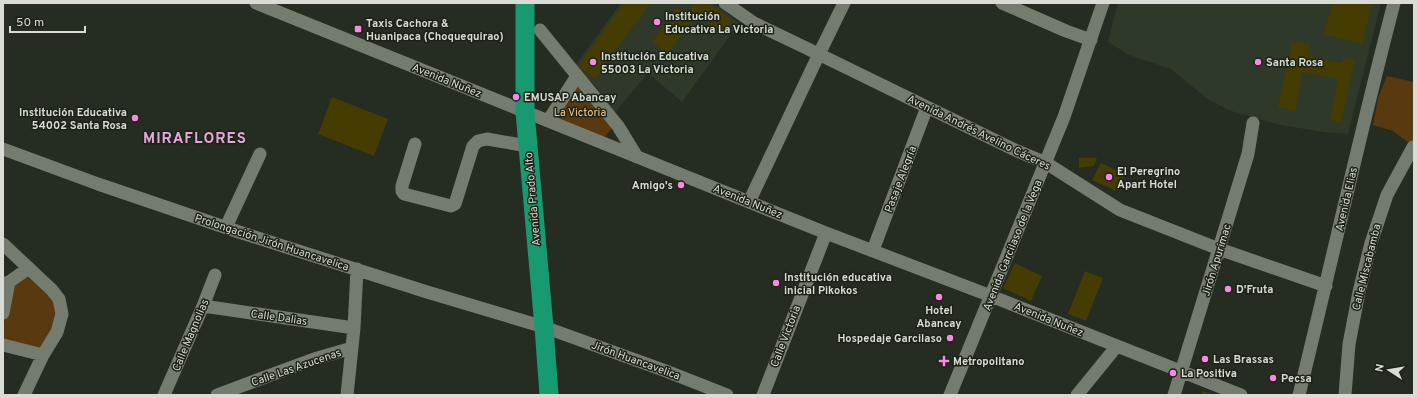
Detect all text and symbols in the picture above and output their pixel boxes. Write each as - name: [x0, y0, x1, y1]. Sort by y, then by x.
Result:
- scale bar: [10, 8, 85, 34]
- place label: Institución Educativa La Victoria: [665, 10, 773, 37]
- text: 50 m: [16, 15, 44, 31]
- place label: Taxis Cachora & Huanipaca (Choquequirao): [366, 17, 504, 44]
- marker: Institución Educativa La Victoria: [652, 17, 662, 27]
- marker: Taxis Cachora & Huanipaca (Choquequirao): [353, 24, 363, 34]
- place label: Institución Educativa 55003 La Victoria: [601, 50, 709, 77]
- place label: Santa Rosa: [1266, 56, 1323, 70]
- marker: Institución Educativa 55003 La Victoria: [588, 57, 598, 67]
- marker: Santa Rosa: [1253, 57, 1263, 67]
- street label: Avenida Nuñez: [410, 61, 483, 101]
- place label: EMUSAP Abancay: [524, 91, 616, 105]
- marker: EMUSAP Abancay: [511, 92, 521, 102]
- street label: Avenida Andrés Avelino Cáceres: [905, 92, 1052, 174]
- place label: Institución Educativa 54002 Santa Rosa: [19, 106, 127, 133]
- park label: La Victoria: [554, 106, 606, 120]
- marker: Institución Educativa 54002 Santa Rosa: [130, 113, 140, 123]
- district label: MIRAFLORES: [143, 130, 247, 149]
- street label: Pasaje Alegría: [882, 144, 920, 215]
- street label: Avenida Prado Alto: [522, 151, 544, 246]
- place label: El Peregrino Apart Hotel: [1117, 165, 1180, 192]
- street label: Avenida Elias: [1333, 166, 1361, 233]
- marker: El Peregrino Apart Hotel: [1104, 172, 1114, 182]
- street label: Avenida Garcilaso de la Vega: [980, 178, 1046, 313]
- place label: Amigo's: [632, 179, 673, 193]
- marker: Amigo's: [676, 180, 686, 190]
- street label: Avenida Nuñez: [711, 182, 784, 222]
- street label: Prolongación Jirón Huancavelica: [193, 211, 351, 275]
- street label: Jirón Apurimac: [1199, 222, 1235, 298]
- street label: Calle Miscabamba: [1349, 222, 1385, 312]
- place label: Institución educativa inicial Pikokos: [784, 271, 892, 298]
- marker: Institución educativa inicial Pikokos: [771, 278, 781, 288]
- place label: D'Fruta: [1236, 283, 1273, 297]
- marker: D'Fruta: [1223, 284, 1233, 294]
- marker: Hotel Abancay: [934, 292, 944, 302]
- street label: Calle Magnolias: [169, 297, 212, 374]
- street label: Avenida Nuñez: [1012, 300, 1085, 340]
- street label: Calle Victoria: [768, 303, 804, 369]
- place label: Hotel Abancay: [916, 304, 962, 331]
- street label: Calle Dalias: [250, 307, 308, 329]
- place label: Hospedaje Garcilaso: [837, 332, 942, 346]
- marker: Hospedaje Garcilaso: [945, 333, 955, 343]
- street label: Jirón Huancavelica: [589, 338, 682, 384]
- street label: Calle Las Azucenas: [249, 346, 343, 390]
- north arrow: [1369, 350, 1409, 390]
- place label: Las Brassas: [1213, 353, 1274, 367]
- marker: Las Brassas: [1200, 354, 1210, 364]
- marker: Metropolitano: [938, 355, 950, 367]
- place label: Metropolitano: [953, 355, 1025, 369]
- text: N: [1373, 363, 1388, 373]
- place label: La Positiva: [1181, 367, 1237, 381]
- marker: La Positiva: [1168, 368, 1178, 378]
- place label: Pecsa: [1281, 372, 1312, 386]
- marker: Pecsa: [1268, 373, 1278, 383]

